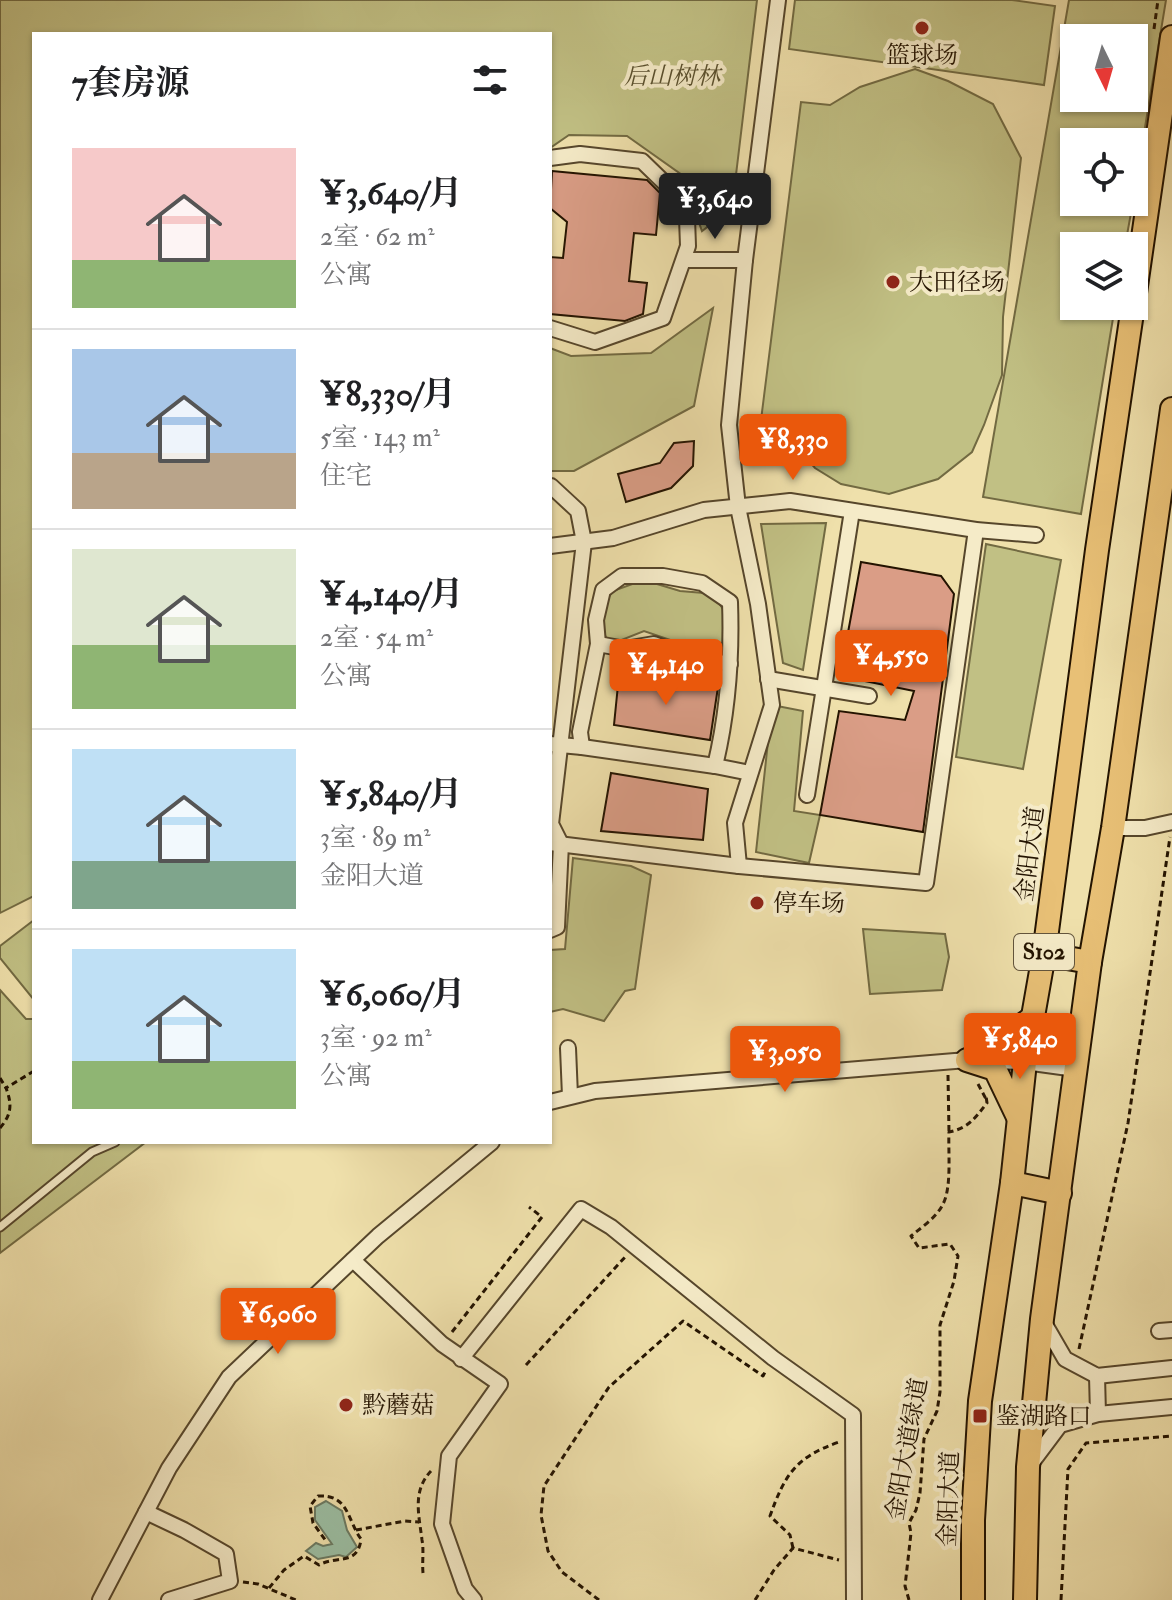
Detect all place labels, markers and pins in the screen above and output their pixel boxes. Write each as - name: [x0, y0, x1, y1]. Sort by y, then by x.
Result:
- marker: 篮球场: [913, 19, 931, 37]
- place label: 篮球场: [886, 40, 958, 71]
- pin: ¥3,640: [650, 173, 780, 241]
- place label: 大田径场: [909, 267, 1005, 298]
- marker: 大田径场: [884, 273, 902, 291]
- pin: ¥8,330: [728, 414, 858, 482]
- pin: ¥4,550: [826, 630, 956, 698]
- pin: ¥4,140: [601, 639, 731, 707]
- place label: 停车场: [773, 888, 845, 919]
- marker: 停车场: [748, 894, 766, 912]
- pin: ¥5,840: [955, 1013, 1085, 1081]
- pin: ¥3,050: [720, 1026, 850, 1094]
- pin: ¥6,060: [213, 1288, 343, 1356]
- place label: 黔蘑菇: [362, 1390, 434, 1421]
- marker: 黔蘑菇: [337, 1396, 355, 1414]
- place label: 鉴湖路口: [996, 1401, 1092, 1432]
- marker: 鉴湖路口: [971, 1407, 989, 1425]

